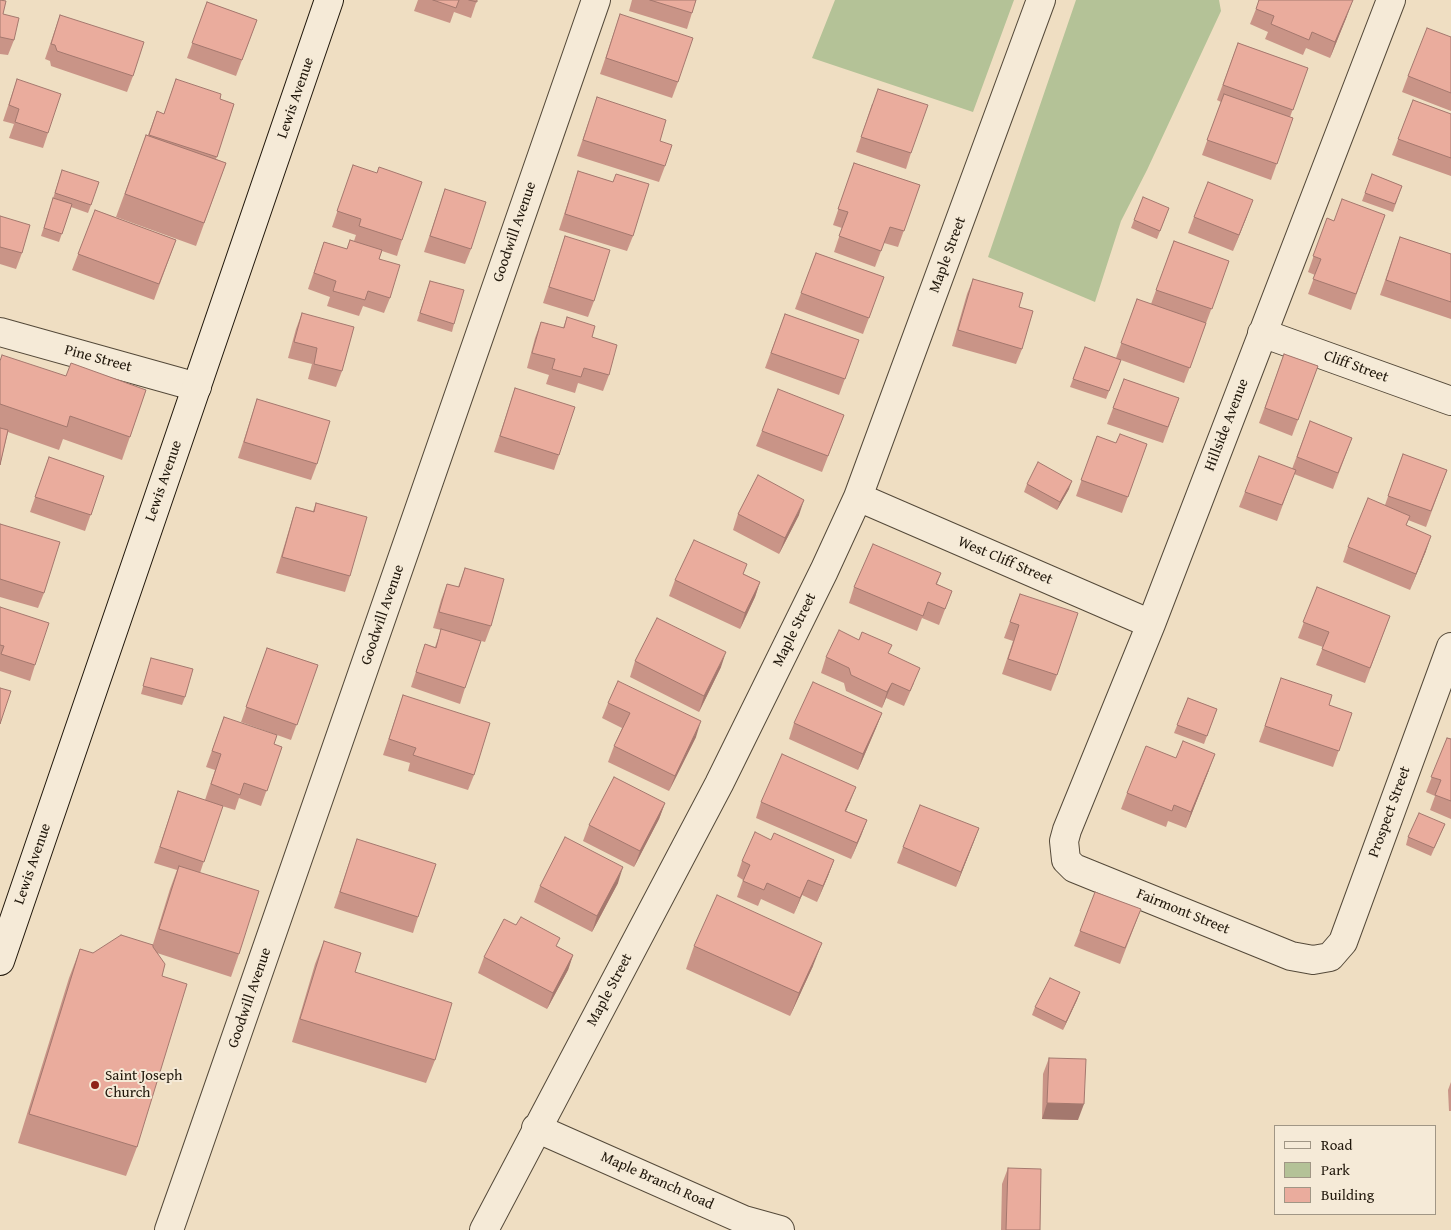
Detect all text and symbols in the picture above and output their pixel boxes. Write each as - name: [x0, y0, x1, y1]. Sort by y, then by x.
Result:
- street label: Lewis Avenue: [274, 55, 318, 141]
- street label: Goodwill Avenue: [489, 180, 541, 284]
- street label: Maple Street: [926, 214, 970, 296]
- street label: Pine Street: [62, 341, 134, 377]
- street label: Cliff Street: [1321, 347, 1391, 387]
- street label: Hillside Avenue: [1201, 376, 1253, 474]
- street label: Lewis Avenue: [142, 438, 186, 524]
- street label: West Cliff Street: [955, 533, 1055, 589]
- street label: Goodwill Avenue: [357, 563, 409, 667]
- street label: Maple Street: [769, 590, 821, 670]
- street label: Prospect Street: [1365, 764, 1415, 860]
- street label: Lewis Avenue: [11, 821, 55, 907]
- street label: Fairmont Street: [1134, 885, 1232, 939]
- street label: Goodwill Avenue: [224, 946, 276, 1050]
- street label: Maple Street: [583, 950, 637, 1030]
- place label: Saint Joseph Church: [105, 1067, 183, 1102]
- marker: Saint Joseph Church: [89, 1079, 101, 1091]
- legend: [1274, 1125, 1436, 1215]
- text: Road: [1321, 1134, 1352, 1155]
- street label: Maple Branch Road: [598, 1148, 716, 1214]
- text: Park: [1321, 1159, 1350, 1180]
- text: Building: [1321, 1184, 1374, 1205]

